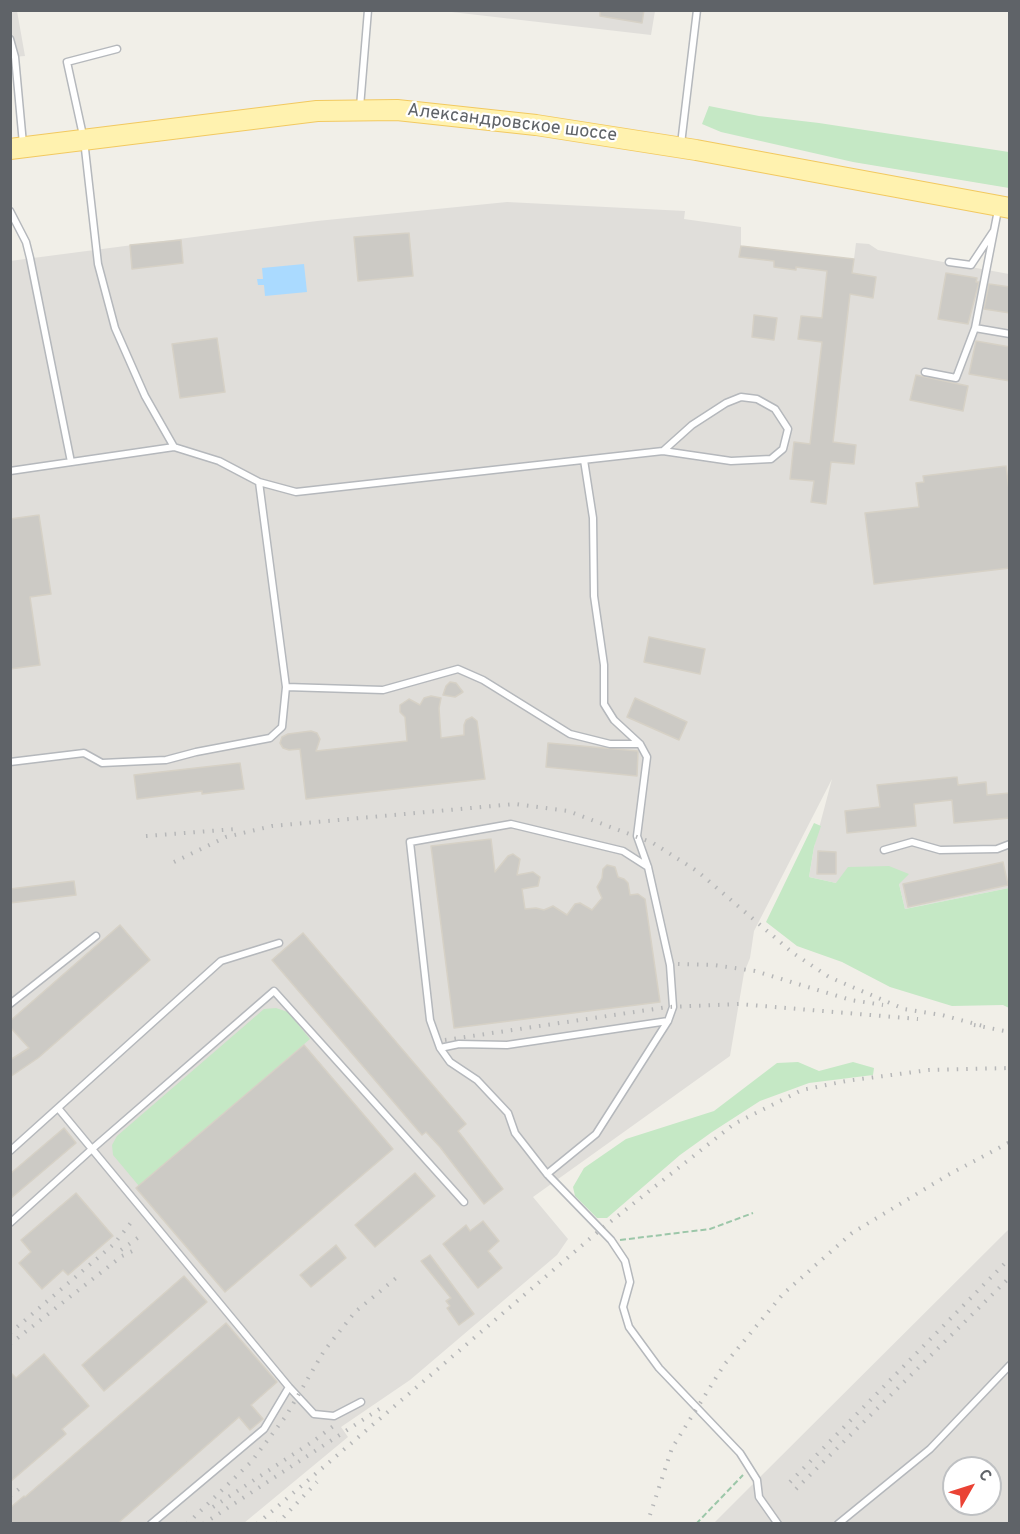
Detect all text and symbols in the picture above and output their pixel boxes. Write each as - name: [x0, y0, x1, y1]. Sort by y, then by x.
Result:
- street label: Александровское шоссе: [406, 100, 618, 148]
- north arrow: [942, 1456, 1002, 1516]
- text: С: [973, 1466, 995, 1486]

